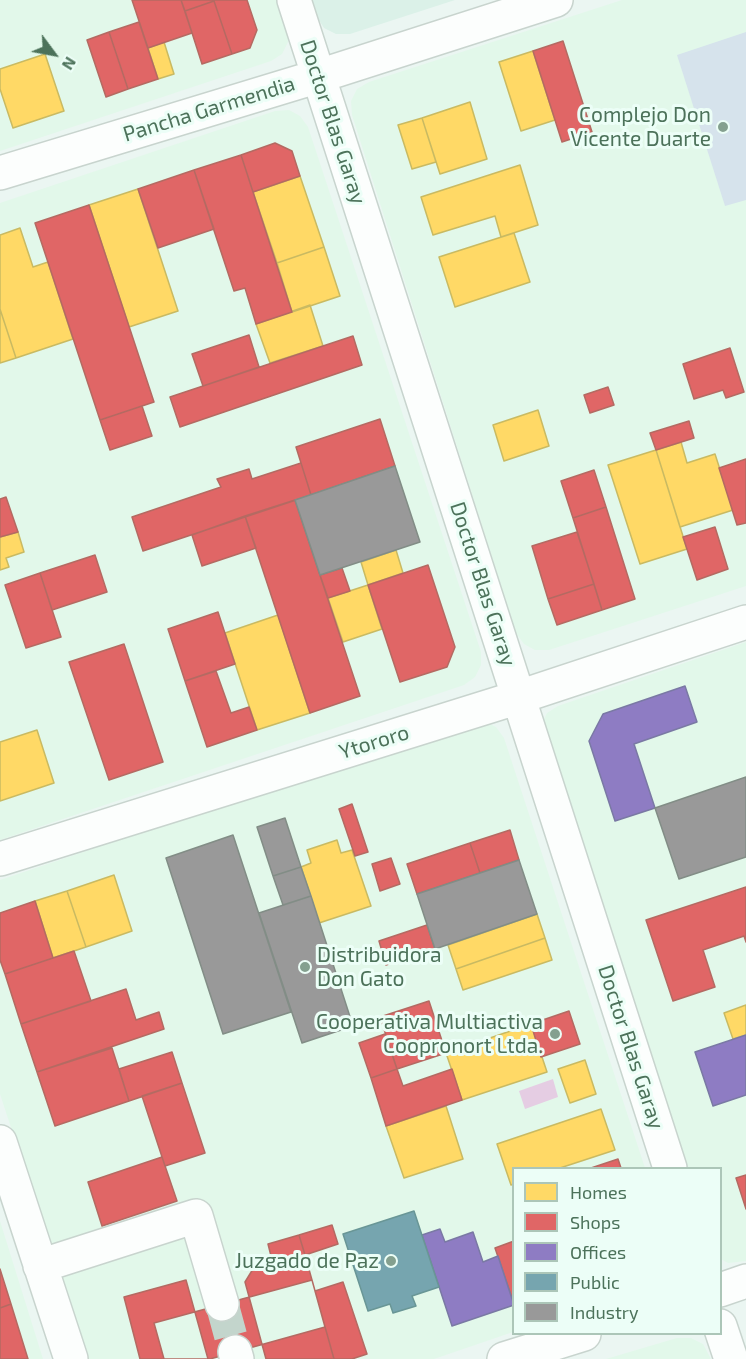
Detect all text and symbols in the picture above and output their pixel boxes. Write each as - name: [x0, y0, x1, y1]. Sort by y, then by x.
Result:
- north arrow: [24, 24, 84, 84]
- street label: Doctor Blas Garay: [295, 37, 371, 207]
- text: N: [59, 54, 81, 74]
- street label: Pancha Garmendia: [120, 71, 298, 147]
- place label: Complejo Don Vicente Duarte: [570, 102, 711, 152]
- marker: Complejo Don Vicente Duarte: [716, 120, 730, 134]
- street label: Doctor Blas Garay: [445, 499, 521, 669]
- street label: Ytororo: [336, 719, 412, 765]
- place label: Distribuidora Don Gato: [317, 942, 442, 992]
- marker: Distribuidora Don Gato: [298, 960, 312, 974]
- street label: Doctor Blas Garay: [593, 962, 669, 1132]
- place label: Cooperativa Multiactiva Coopronort Ltda.: [316, 1009, 543, 1059]
- marker: Cooperativa Multiactiva Coopronort Ltda.: [548, 1027, 562, 1041]
- legend: [512, 1167, 722, 1335]
- text: Homes: [570, 1181, 627, 1203]
- text: Shops: [570, 1211, 620, 1233]
- text: Offices: [570, 1241, 626, 1263]
- place label: Juzgado de Paz: [235, 1248, 379, 1274]
- marker: Juzgado de Paz: [384, 1254, 398, 1268]
- text: Public: [570, 1271, 620, 1293]
- text: Industry: [570, 1301, 639, 1323]

